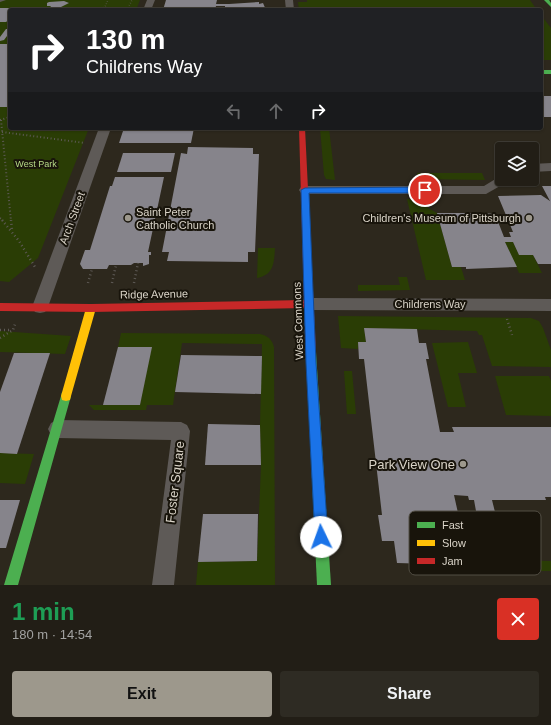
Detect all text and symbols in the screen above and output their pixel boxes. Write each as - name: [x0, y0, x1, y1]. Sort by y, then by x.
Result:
- icon: right: [20, 24, 72, 76]
- text: 130 m: [86, 24, 165, 55]
- text: Childrens Way: [86, 57, 202, 77]
- icon: left: [223, 100, 245, 122]
- icon: ahead: [265, 100, 287, 122]
- icon: right: [307, 100, 329, 122]
- map controls: [495, 142, 539, 186]
- button: layers: [495, 142, 539, 186]
- park label: West Park: [15, 159, 57, 169]
- pin: [408, 173, 442, 207]
- icon: arrive: [414, 179, 436, 201]
- street label: Arch Street: [57, 190, 87, 246]
- place label: Saint Peter Catholic Church: [136, 206, 214, 231]
- place label: Children's Museum of Pittsburgh: [362, 212, 521, 224]
- marker: Saint Peter Catholic Church: [123, 213, 133, 223]
- marker: Children's Museum of Pittsburgh: [524, 213, 534, 223]
- street label: West Commons: [291, 281, 305, 360]
- street label: Ridge Avenue: [120, 287, 188, 301]
- street label: Childrens Way: [394, 298, 466, 310]
- street label: Foster Square: [163, 440, 187, 524]
- place label: Park View One: [369, 457, 455, 472]
- marker: Park View One: [458, 459, 468, 469]
- legend: [409, 511, 541, 575]
- position arrow: [300, 516, 342, 558]
- text: Fast: [442, 519, 463, 531]
- text: Slow: [442, 537, 466, 549]
- text: Jam: [442, 555, 463, 567]
- text: 1 min: [12, 598, 75, 625]
- button: close: [497, 598, 539, 640]
- text: 180 m · 14:54: [12, 627, 92, 642]
- button: Exit: [12, 671, 272, 717]
- button: Share: [280, 671, 539, 717]

